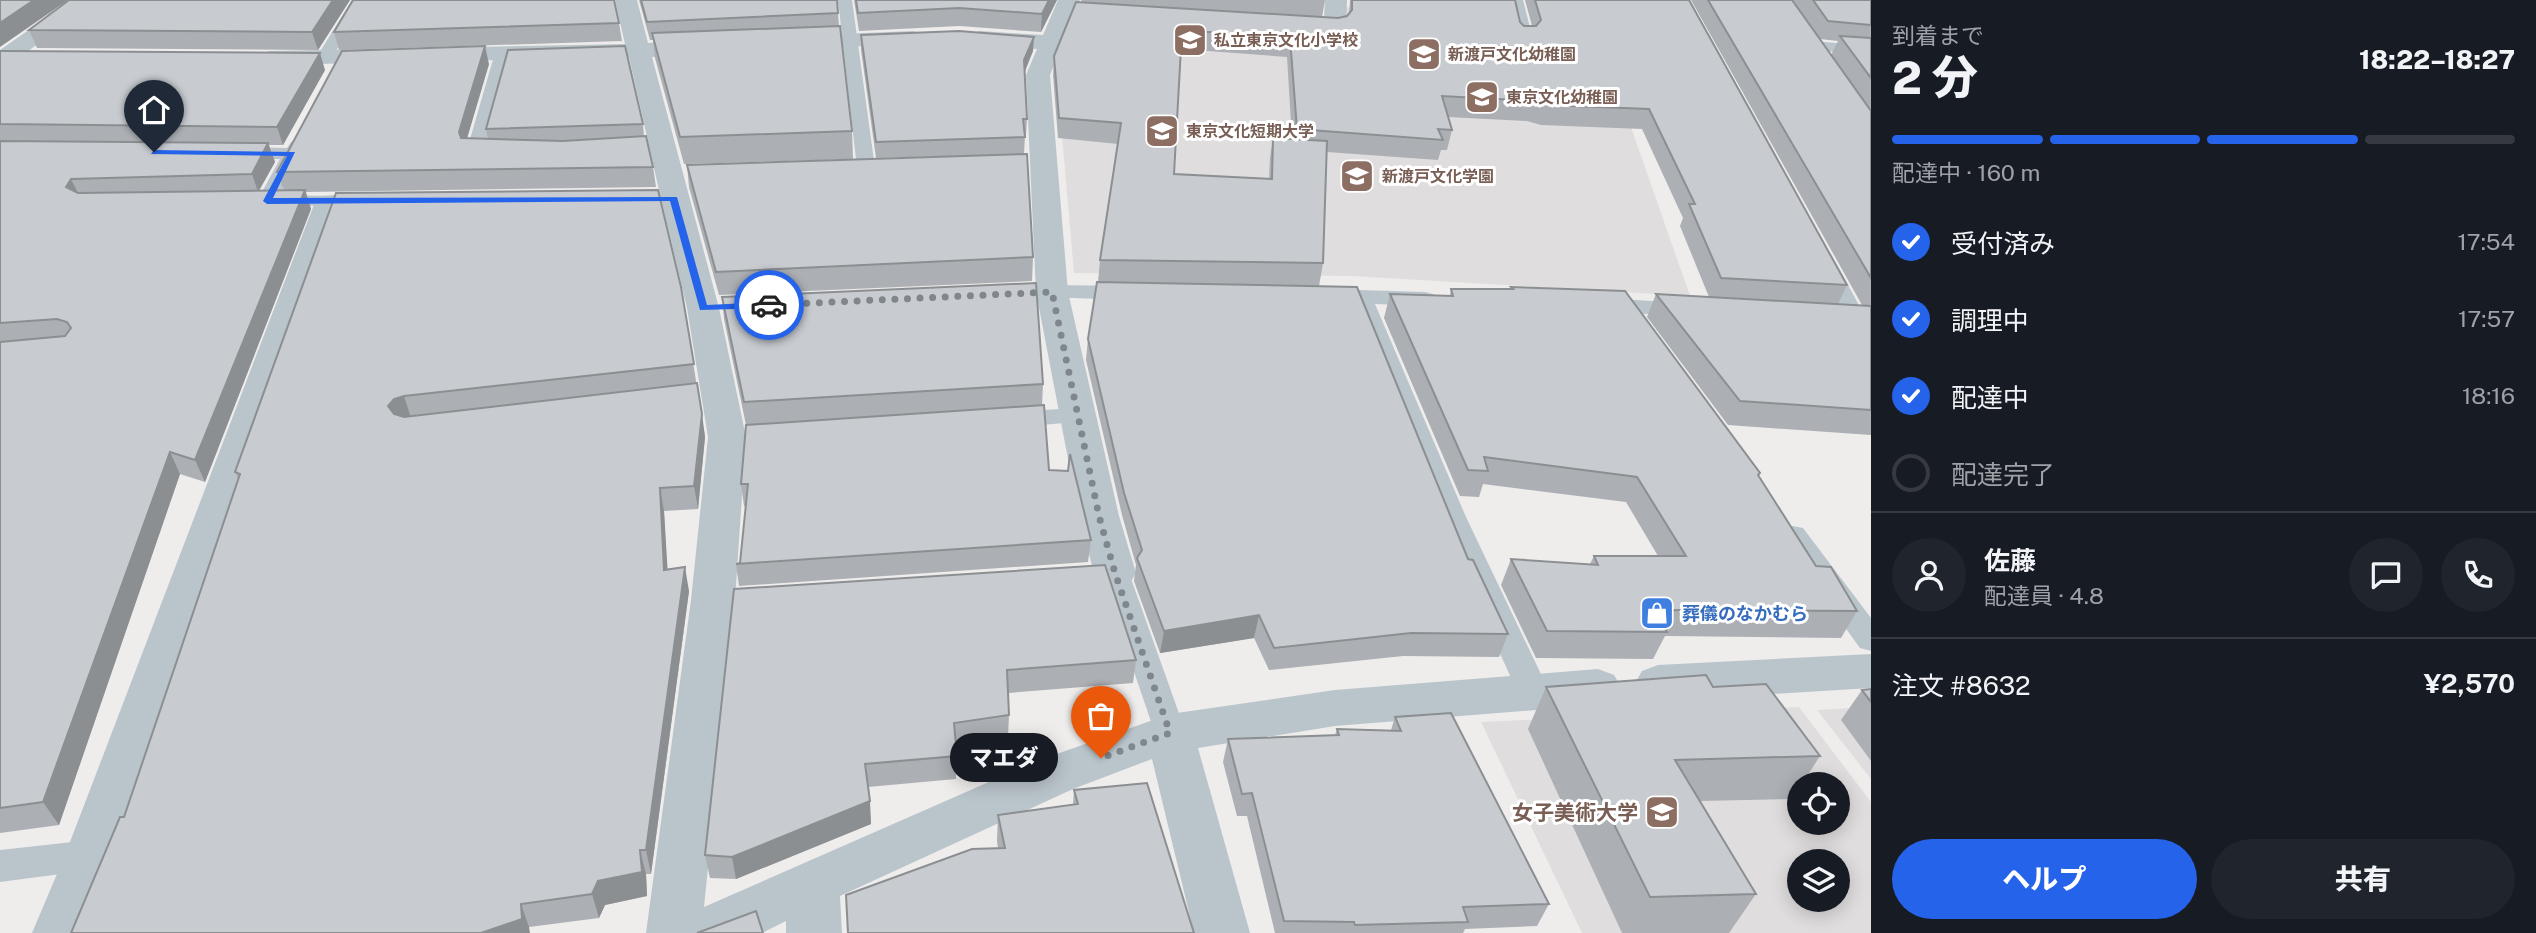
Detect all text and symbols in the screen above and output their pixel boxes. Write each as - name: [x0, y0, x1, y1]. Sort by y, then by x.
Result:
- school or university icon: 私立東京文化小学校: [1171, 21, 1209, 59]
- text: 到着まで: [1892, 22, 1984, 49]
- place label: 私立東京文化小学校: [1214, 31, 1358, 50]
- school or university icon: 新渡戸文化幼稚園: [1405, 35, 1443, 73]
- text: 18:22–18:27: [2359, 44, 2515, 75]
- place label: 新渡戸文化幼稚園: [1448, 45, 1576, 64]
- text: 2 分: [1892, 50, 1978, 104]
- school or university icon: 東京文化幼稚園: [1463, 78, 1501, 116]
- pin: [124, 80, 184, 152]
- place label: 東京文化幼稚園: [1506, 88, 1618, 107]
- icon: home: [135, 91, 173, 129]
- school or university icon: 東京文化短期大学: [1143, 112, 1181, 150]
- place label: 東京文化短期大学: [1186, 122, 1314, 141]
- school or university icon: 新渡戸文化学園: [1338, 157, 1376, 195]
- text: 配達中 · 160 m: [1892, 159, 2040, 186]
- place label: 新渡戸文化学園: [1382, 167, 1494, 186]
- icon: check: [1892, 223, 1930, 261]
- text: 受付済み: [1951, 228, 2055, 259]
- text: 17:54: [2457, 228, 2515, 255]
- courier: [734, 270, 804, 340]
- icon: car: [750, 286, 788, 324]
- icon: check: [1892, 300, 1930, 338]
- text: 調理中: [1951, 305, 2029, 336]
- text: 17:57: [2458, 305, 2515, 332]
- icon: check: [1892, 377, 1930, 415]
- text: 配達中: [1951, 382, 2029, 413]
- text: 18:16: [2462, 382, 2515, 409]
- text: 配達完了: [1951, 459, 2055, 490]
- button: person: [1892, 538, 1966, 612]
- button: chat: [2349, 538, 2423, 612]
- button: phone: [2441, 538, 2515, 612]
- text: 佐藤: [1984, 545, 2036, 576]
- text: 配達員 · 4.8: [1984, 582, 2104, 609]
- shop icon: 葬儀のなかむら: [1638, 594, 1676, 632]
- place label: 葬儀のなかむら: [1682, 603, 1808, 624]
- text: ¥2,570: [2424, 668, 2515, 699]
- text: 注文 #8632: [1892, 670, 2031, 701]
- pin: [1071, 686, 1131, 758]
- icon: bag: [1082, 697, 1120, 735]
- callout: マエダ: [950, 734, 1059, 782]
- text: マエダ: [970, 744, 1039, 771]
- map controls: [1787, 772, 1850, 912]
- button: locate: [1787, 772, 1850, 835]
- school or university icon: 女子美術大学: [1643, 793, 1681, 831]
- place label: 女子美術大学: [1512, 800, 1638, 825]
- button: ヘルプ: [1892, 839, 2197, 919]
- button: 共有: [2211, 839, 2515, 919]
- button: layers: [1787, 849, 1850, 912]

